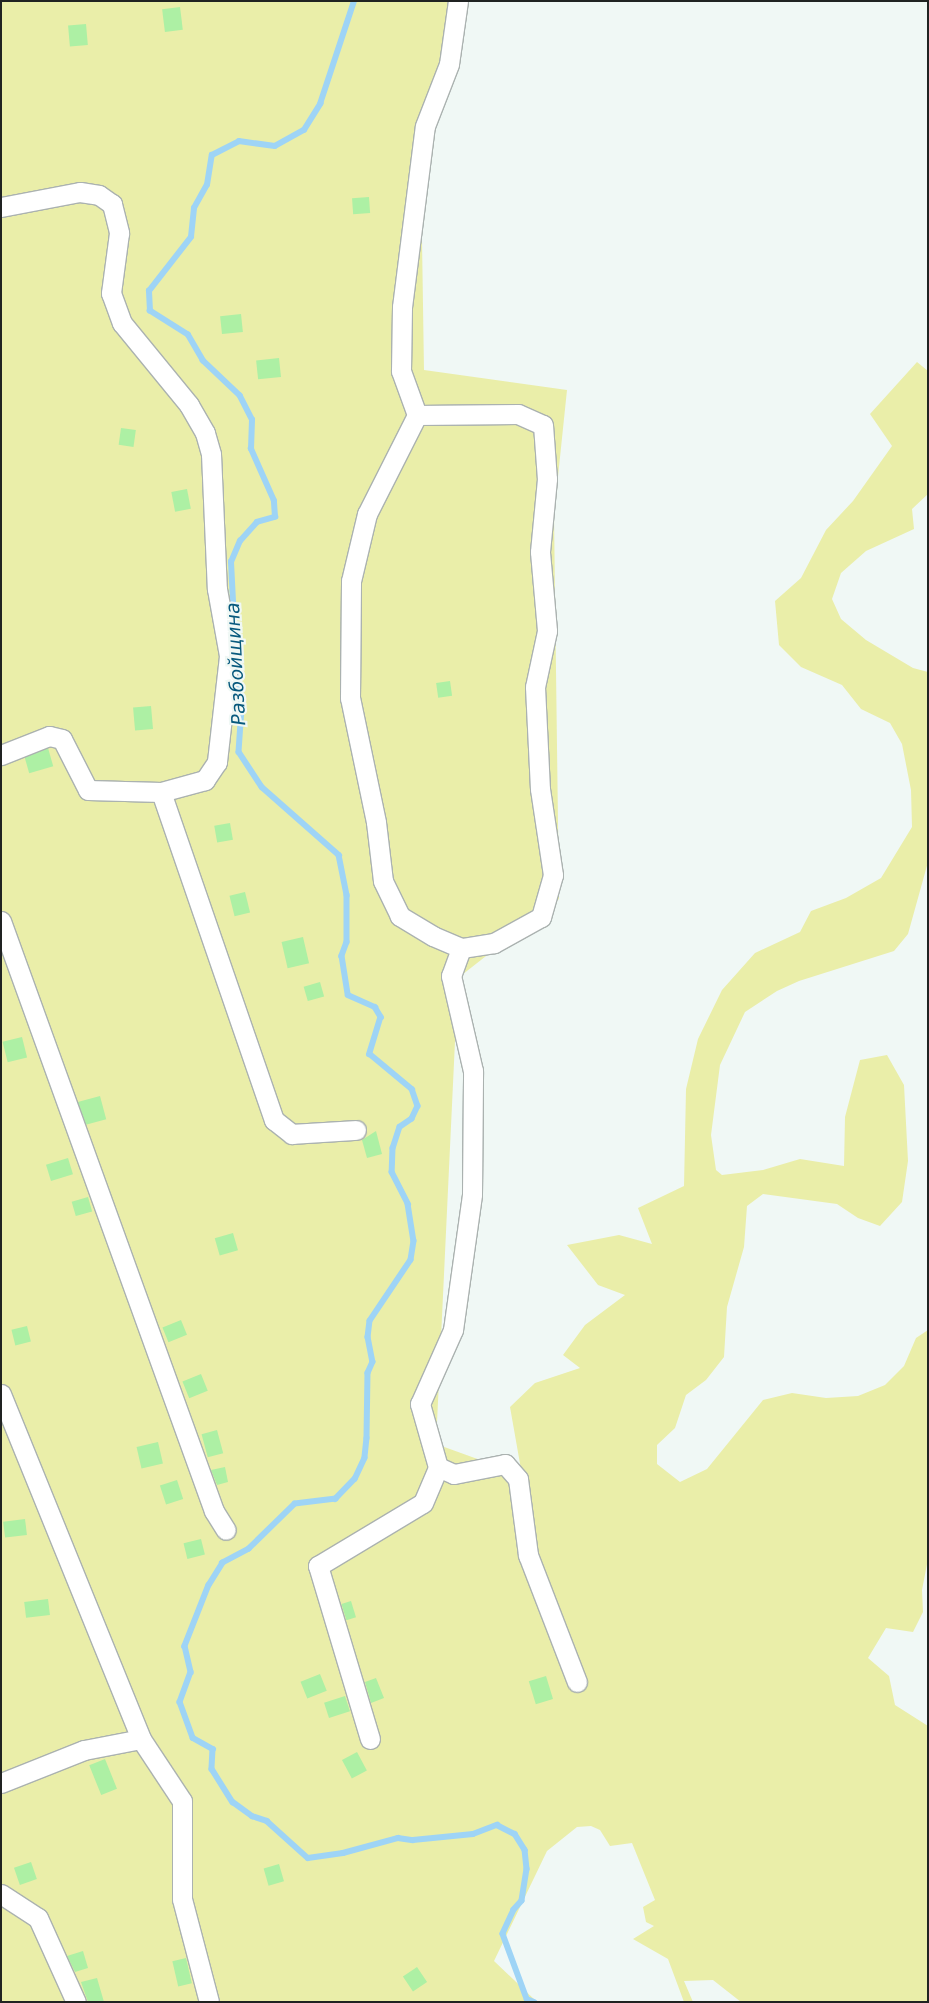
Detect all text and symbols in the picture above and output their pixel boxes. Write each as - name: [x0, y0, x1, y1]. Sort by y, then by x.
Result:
- water label: Разбойщина: [221, 602, 251, 726]

